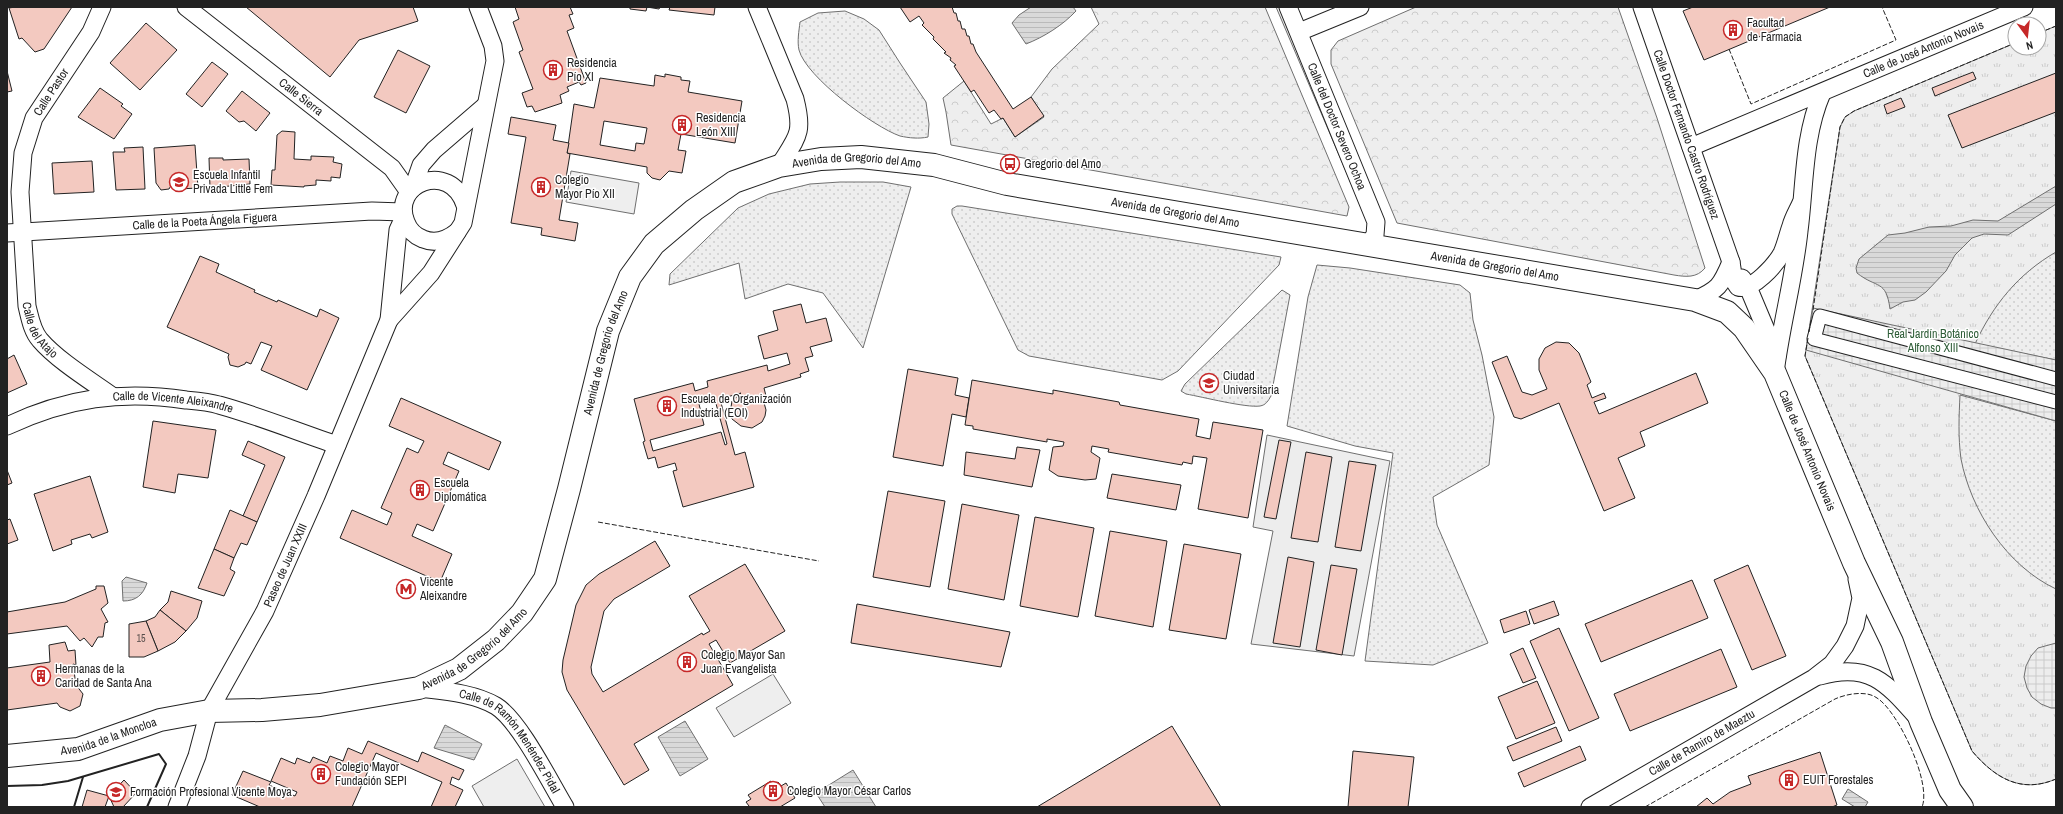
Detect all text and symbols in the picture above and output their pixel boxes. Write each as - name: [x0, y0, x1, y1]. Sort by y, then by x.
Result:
- place label: Facultad de Farmacia: [1747, 15, 1802, 45]
- north arrow: [2007, 16, 2047, 56]
- street label: Calle de José Antonio Novais: [1861, 17, 1986, 82]
- building icon: Facultad de Farmacia: [1722, 19, 1744, 41]
- text: N: [2025, 38, 2035, 53]
- street label: Calle Doctor Fernando Castro Rodríguez: [1649, 47, 1724, 222]
- place label: Residencia Pío XI: [567, 55, 617, 85]
- building icon: Residencia Pío XI: [542, 59, 564, 81]
- street label: Calle del Doctor Severo Ochoa: [1304, 60, 1370, 193]
- street label: Calle Pastor: [30, 65, 73, 119]
- street label: Calle Sierra: [276, 75, 327, 120]
- place label: Residencia León XIII: [696, 110, 746, 140]
- building icon: Residencia León XIII: [671, 114, 693, 136]
- street label: Avenida de Gregorio del Amo: [790, 149, 922, 172]
- bus stop icon: Gregorio del Amo: [999, 153, 1021, 175]
- place label: Gregorio del Amo: [1024, 156, 1101, 172]
- place label: Escuela Infantil Privada Little Fem: [193, 167, 273, 197]
- school or university icon: Escuela Infantil Privada Little Fem: [168, 171, 190, 193]
- place label: Colegio Mayor Pío XII: [555, 172, 615, 202]
- building icon: Colegio Mayor Pío XII: [530, 176, 552, 198]
- street label: Avenida de Gregorio del Amo: [1109, 194, 1241, 231]
- street label: Calle de la Poeta Ángela Figuera: [132, 209, 278, 233]
- street label: Avenida de Gregorio del Amo: [1429, 247, 1560, 285]
- street label: Avenida de Gregorio del Amo: [579, 288, 632, 418]
- street label: Calle del Atajo: [19, 301, 61, 362]
- park label: Real Jardín Botánico Alfonso XIII: [1887, 326, 1979, 356]
- place label: Ciudad Universitaria: [1223, 368, 1280, 398]
- school or university icon: Ciudad Universitaria: [1198, 372, 1220, 394]
- street label: Calle de Vicente Aleixandre: [112, 388, 235, 417]
- street label: Calle de José Antonio Novais: [1775, 388, 1839, 513]
- place label: Escuela de Organización Industrial (EOI): [681, 391, 792, 421]
- building icon: Escuela de Organización Industrial (EOI): [656, 395, 678, 417]
- place label: Escuela Diplomática: [434, 475, 487, 505]
- building icon: Escuela Diplomática: [409, 479, 431, 501]
- street label: Paseo de Juan XXIII: [260, 521, 311, 610]
- place label: Vicente Aleixandre: [419, 574, 467, 604]
- metro station icon: Vicente Aleixandre: [395, 578, 417, 600]
- street label: Avenida de Gregorio del Amo: [418, 605, 531, 694]
- house number: 15: [136, 632, 146, 645]
- place label: Colegio Mayor San Juan Evangelista: [701, 647, 785, 677]
- building icon: Colegio Mayor San Juan Evangelista: [676, 651, 698, 673]
- place label: Hermanas de la Caridad de Santa Ana: [55, 661, 152, 691]
- building icon: Hermanas de la Caridad de Santa Ana: [30, 665, 52, 687]
- street label: Calle de Ramón Menéndez Pidal: [458, 686, 563, 796]
- street label: Calle de Ramiro de Maeztu: [1646, 706, 1758, 780]
- street label: Avenida de la Moncloa: [59, 714, 159, 759]
- place label: Colegio Mayor Fundación SEPI: [335, 759, 407, 789]
- building icon: Colegio Mayor Fundación SEPI: [310, 763, 332, 785]
- building icon: EUIT Forestales: [1778, 769, 1800, 791]
- place label: EUIT Forestales: [1803, 772, 1874, 788]
- building icon: Colegio Mayor César Carlos: [762, 780, 784, 802]
- school or university icon: Formación Profesional Vicente Moya: [105, 781, 127, 803]
- place label: Colegio Mayor César Carlos: [787, 783, 911, 799]
- place label: Formación Profesional Vicente Moya: [130, 784, 292, 800]

